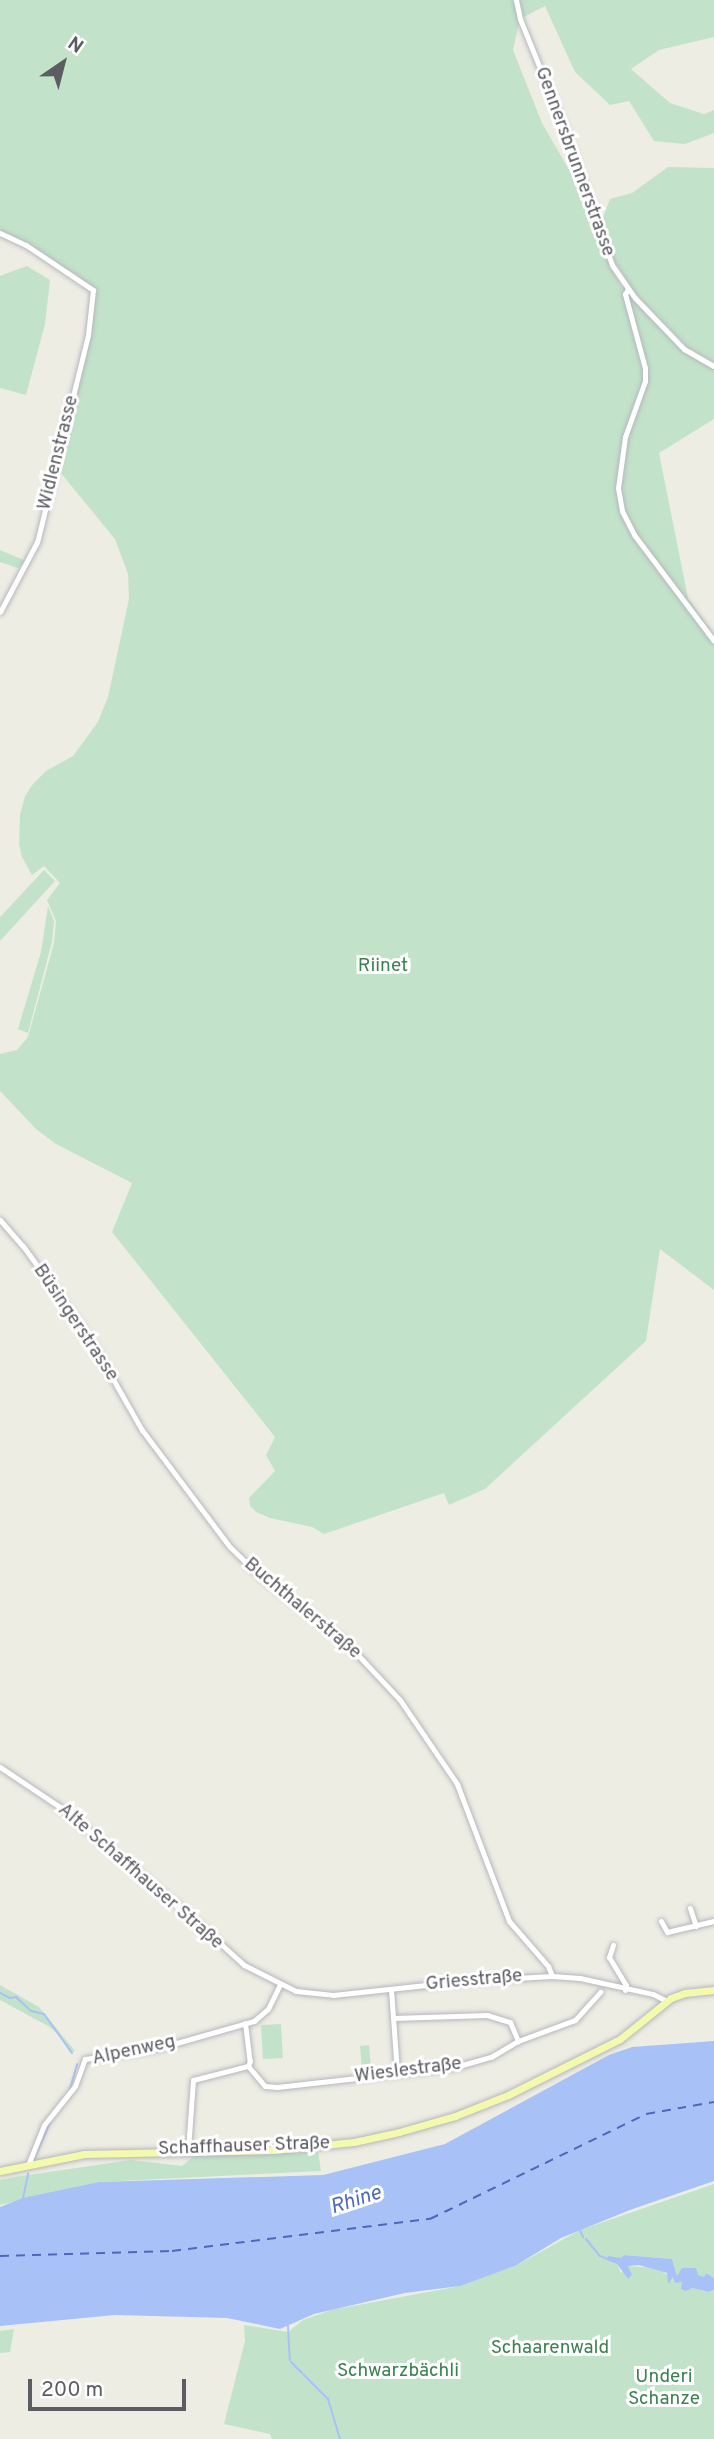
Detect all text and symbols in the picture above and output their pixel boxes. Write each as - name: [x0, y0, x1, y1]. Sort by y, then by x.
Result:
- north arrow: [28, 28, 98, 98]
- text: N: [63, 32, 88, 60]
- street label: Gennersbrunnerstrasse: [529, 64, 619, 260]
- street label: Widlenstrasse: [34, 393, 84, 513]
- park label: Riinet: [358, 956, 408, 978]
- street label: Büsingerstrasse: [27, 1260, 123, 1386]
- street label: Buchthalerstraße: [239, 1553, 365, 1665]
- street label: Alte Schaffhauser Straße: [53, 1799, 227, 1955]
- street label: Griesstraße: [425, 1965, 523, 1997]
- street label: Alpenweg: [90, 2031, 178, 2071]
- street label: Wieslestraße: [353, 2053, 463, 2089]
- street label: Schaffhauser Straße: [158, 2133, 330, 2161]
- water label: Rhine: [327, 2181, 385, 2221]
- park label: Schaarenwald: [491, 2338, 609, 2360]
- park label: Schwarzbächli: [337, 2361, 459, 2383]
- scale bar: [32, 2366, 189, 2410]
- park label: Underi Schanze: [628, 2367, 700, 2411]
- text: 200 m: [41, 2377, 103, 2404]

